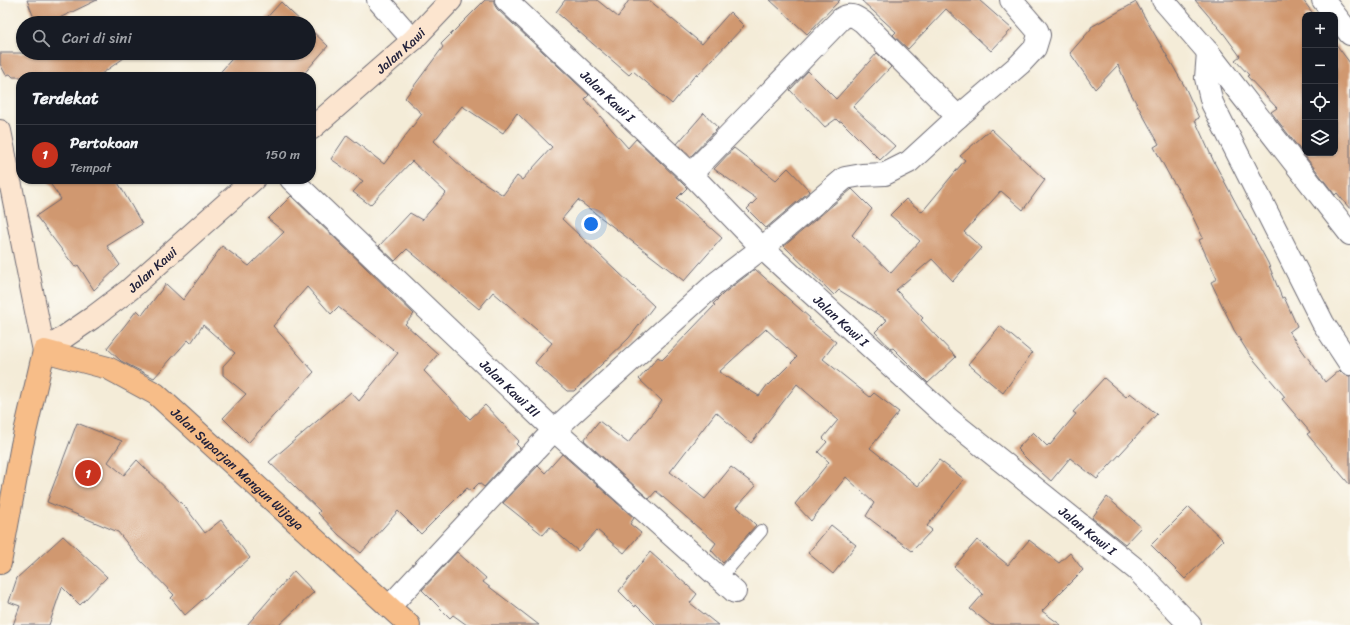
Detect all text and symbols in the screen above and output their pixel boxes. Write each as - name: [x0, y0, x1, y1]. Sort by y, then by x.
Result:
- map controls: [1302, 12, 1338, 156]
- button: +: [1302, 12, 1338, 48]
- search box: [16, 16, 316, 60]
- street label: Jalan Kawi: [370, 22, 431, 80]
- text: Cari di sini: [62, 25, 132, 51]
- icon: search: [30, 27, 52, 49]
- button: −: [1302, 48, 1338, 84]
- street label: Jalan Kawi I: [574, 63, 642, 128]
- text: Terdekat: [32, 83, 98, 113]
- button: locate: [1302, 84, 1338, 120]
- button: layers: [1302, 120, 1338, 156]
- text: Pertokoan: [70, 130, 138, 156]
- text: 1: [42, 143, 48, 166]
- text: 150 m: [265, 143, 300, 166]
- text: Tempat: [70, 156, 111, 179]
- your location: [581, 214, 601, 234]
- street label: Jalan Kawi: [121, 241, 183, 299]
- street label: Jalan Kawi I: [807, 288, 875, 353]
- street label: Jalan Kawi III: [474, 353, 546, 423]
- street label: Jalan Suparjan Mangun Wijaya: [165, 401, 310, 536]
- pin: 1: [75, 458, 101, 488]
- street label: Jalan Kawi I: [1053, 499, 1123, 562]

